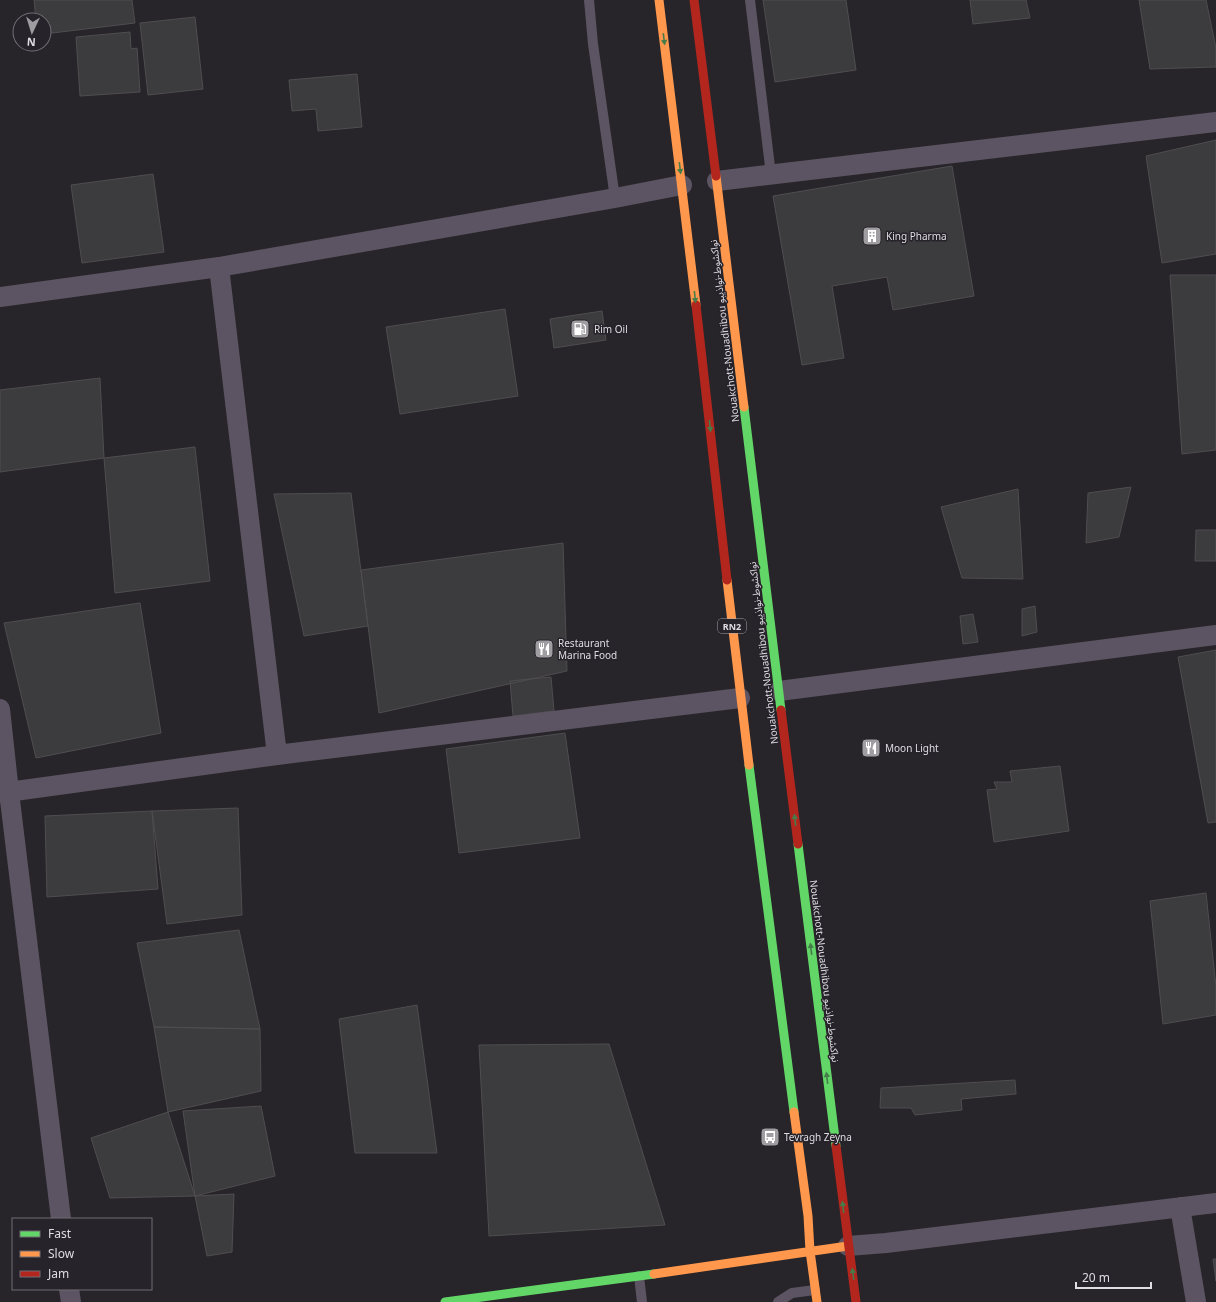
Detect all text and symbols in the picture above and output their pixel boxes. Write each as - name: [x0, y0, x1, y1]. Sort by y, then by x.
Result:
- north arrow: [12, 12, 52, 52]
- one-way arrow: [660, 33, 667, 45]
- text: N: [26, 35, 36, 50]
- one-way arrow: [677, 162, 683, 174]
- building icon: King Pharma: [861, 225, 883, 247]
- place label: King Pharma: [886, 229, 947, 243]
- street label: Nouakchott-Nouadhibou نواكشوط-نواذيبو: [706, 239, 742, 423]
- one-way arrow: [692, 291, 698, 303]
- fuel station icon: Rim Oil: [569, 318, 591, 340]
- place label: Rim Oil: [594, 322, 628, 336]
- one-way arrow: [706, 420, 713, 432]
- street label: Nouakchott-Nouadhibou نواكشوط-نواذيبو: [745, 561, 781, 745]
- road number: RN2: [718, 619, 746, 633]
- place label: Restaurant Marina Food: [558, 636, 617, 662]
- restaurant icon: Restaurant Marina Food: [533, 638, 555, 660]
- restaurant icon: Moon Light: [860, 737, 882, 759]
- place label: Moon Light: [885, 741, 939, 755]
- one-way arrow: [792, 814, 798, 826]
- street label: Nouakchott-Nouadhibou نواكشوط-نواذيبو: [807, 879, 843, 1063]
- one-way arrow: [808, 943, 814, 955]
- one-way arrow: [824, 1072, 830, 1084]
- bus stop icon: Tevragh Zeyna: [759, 1126, 781, 1148]
- place label: Tevragh Zeyna: [784, 1130, 852, 1144]
- one-way arrow: [840, 1201, 847, 1213]
- legend: [12, 1218, 152, 1290]
- text: Fast: [48, 1225, 72, 1242]
- text: Slow: [48, 1245, 75, 1262]
- scale bar: [1076, 1264, 1151, 1290]
- text: Jam: [47, 1265, 69, 1282]
- one-way arrow: [850, 1268, 856, 1280]
- text: 20 m: [1082, 1269, 1110, 1286]

